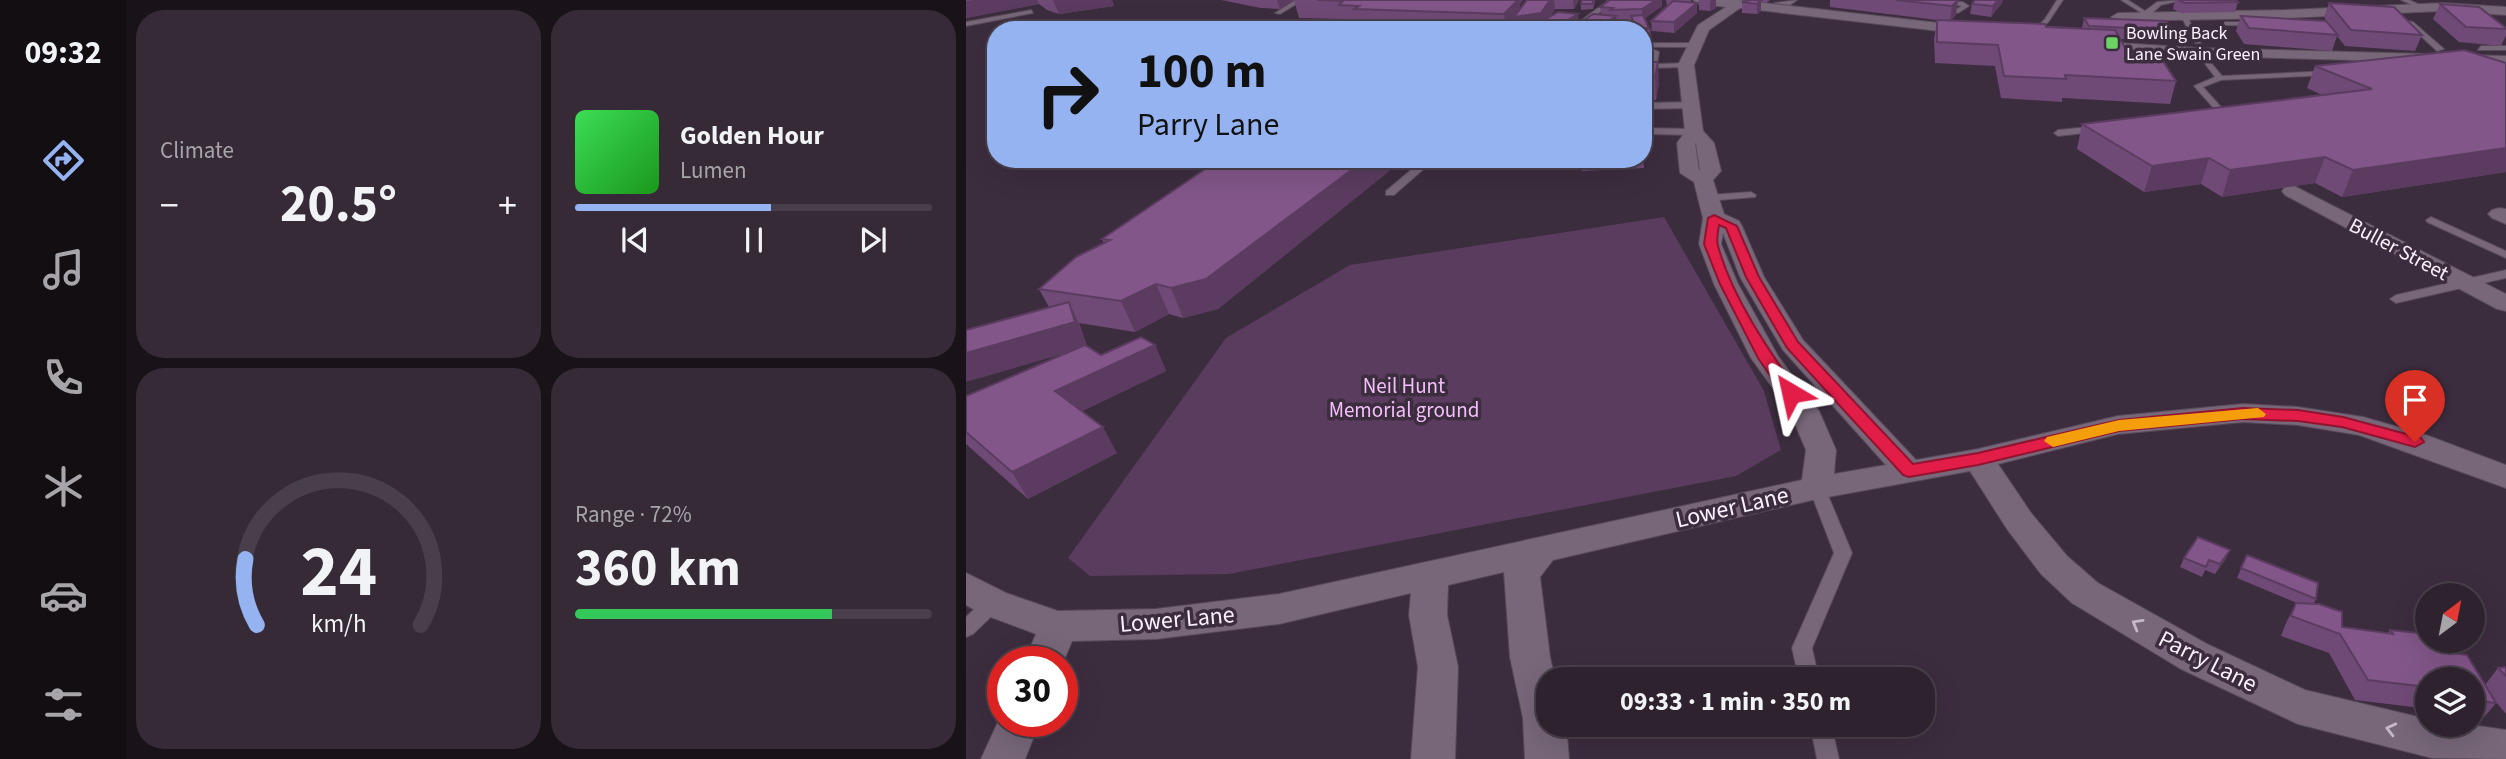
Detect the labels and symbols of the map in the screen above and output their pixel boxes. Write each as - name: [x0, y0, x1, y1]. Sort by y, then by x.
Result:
- place label: Bowling Back Lane Swain Green: [2126, 21, 2260, 67]
- marker: Bowling Back Lane Swain Green: [2104, 35, 2120, 51]
- street label: Buller Street: [2344, 210, 2454, 288]
- position arrow: [1754, 356, 1828, 430]
- pin: [2385, 370, 2445, 442]
- park label: Neil Hunt Memorial ground: [1329, 371, 1479, 425]
- street label: Lower Lane: [1672, 477, 1792, 538]
- north arrow: [2415, 583, 2485, 653]
- street label: Lower Lane: [1118, 597, 1236, 642]
- one-way arrow: [2131, 619, 2144, 632]
- street label: Parry Lane: [2152, 622, 2263, 701]
- speed limit sign: 30: [987, 646, 1078, 737]
- one-way arrow: [2385, 723, 2397, 737]

